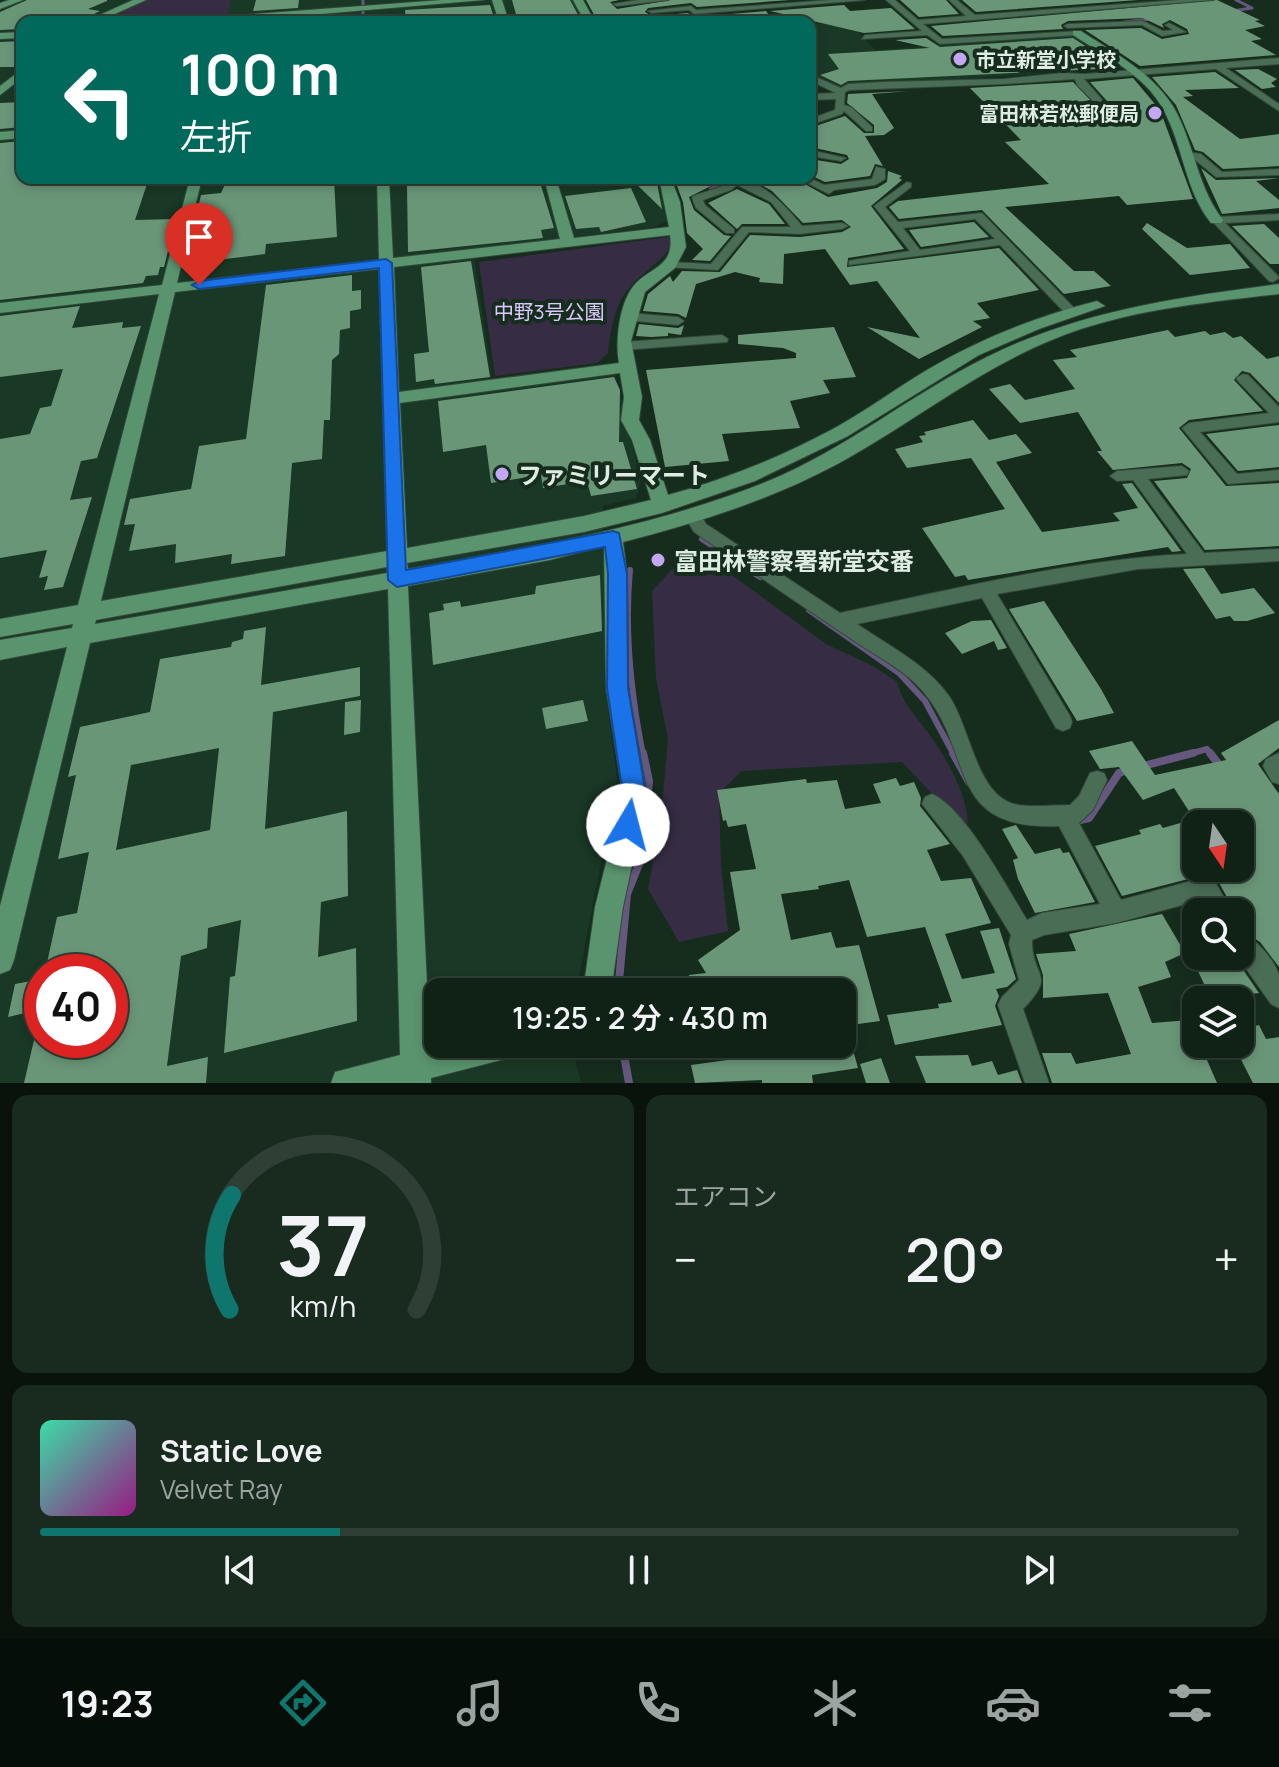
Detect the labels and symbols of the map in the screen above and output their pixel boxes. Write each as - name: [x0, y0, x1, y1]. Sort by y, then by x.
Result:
- place label: 市立新堂小学校: [976, 46, 1116, 73]
- marker: 市立新堂小学校: [951, 50, 969, 68]
- place label: 富田林若松郵便局: [979, 100, 1139, 127]
- marker: 富田林若松郵便局: [1146, 104, 1164, 122]
- pin: [165, 203, 233, 285]
- park label: 中野3号公園: [493, 298, 605, 325]
- place label: ファミリーマート: [518, 458, 710, 491]
- marker: ファミリーマート: [493, 465, 511, 483]
- place label: 富田林警察署新堂交番: [674, 544, 914, 577]
- marker: 富田林警察署新堂交番: [649, 551, 667, 569]
- position arrow: [586, 783, 670, 867]
- north arrow: [1182, 810, 1254, 882]
- speed limit sign: 40: [24, 954, 128, 1058]

